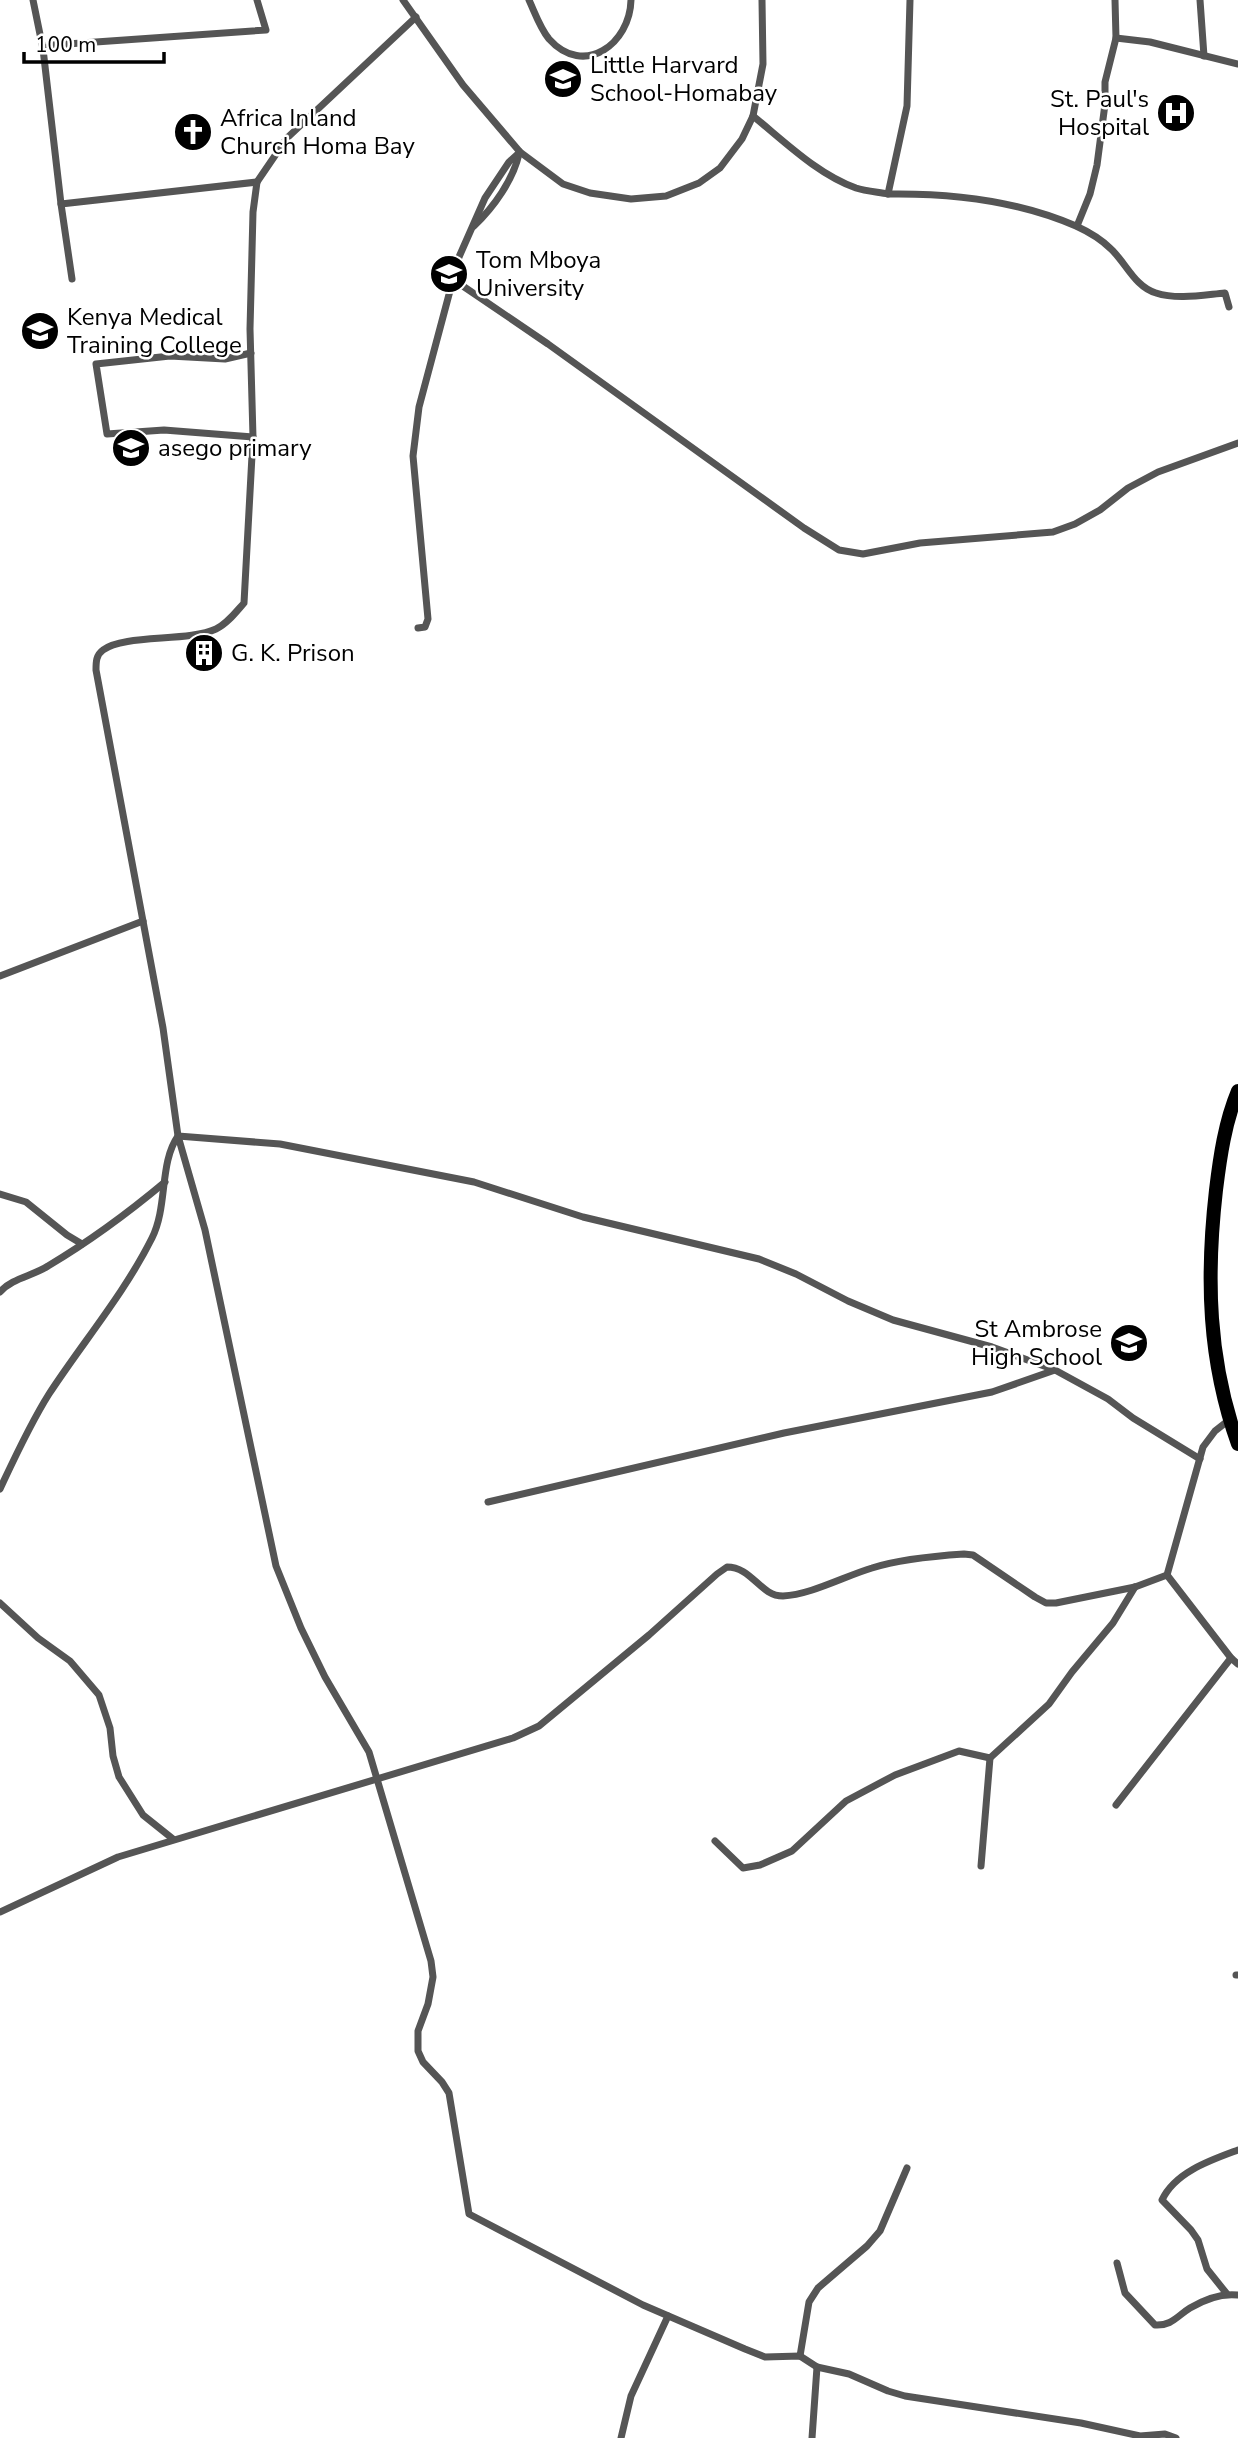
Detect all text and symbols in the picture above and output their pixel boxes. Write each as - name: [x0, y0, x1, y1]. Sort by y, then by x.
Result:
- scale bar: [24, 21, 164, 65]
- text: 100 m: [35, 31, 96, 59]
- place label: Little Harvard School-Homabay: [590, 49, 778, 109]
- school or university icon: Little Harvard School-Homabay: [542, 58, 584, 100]
- place label: St. Paul's Hospital: [1050, 83, 1149, 143]
- hospital icon: St. Paul's Hospital: [1155, 92, 1197, 134]
- place label: Africa Inland Church Homa Bay: [220, 102, 415, 162]
- church icon: Africa Inland Church Homa Bay: [172, 111, 214, 153]
- place label: Tom Mboya University: [476, 244, 601, 304]
- school or university icon: Tom Mboya University: [428, 253, 470, 295]
- place label: Kenya Medical Training College: [67, 301, 242, 361]
- school or university icon: Kenya Medical Training College: [19, 310, 61, 352]
- school or university icon: asego primary: [110, 427, 152, 469]
- place label: asego primary: [158, 432, 312, 464]
- building icon: G. K. Prison: [183, 632, 225, 674]
- place label: G. K. Prison: [231, 637, 355, 669]
- place label: St Ambrose High School: [971, 1313, 1102, 1373]
- school or university icon: St Ambrose High School: [1108, 1322, 1150, 1364]

